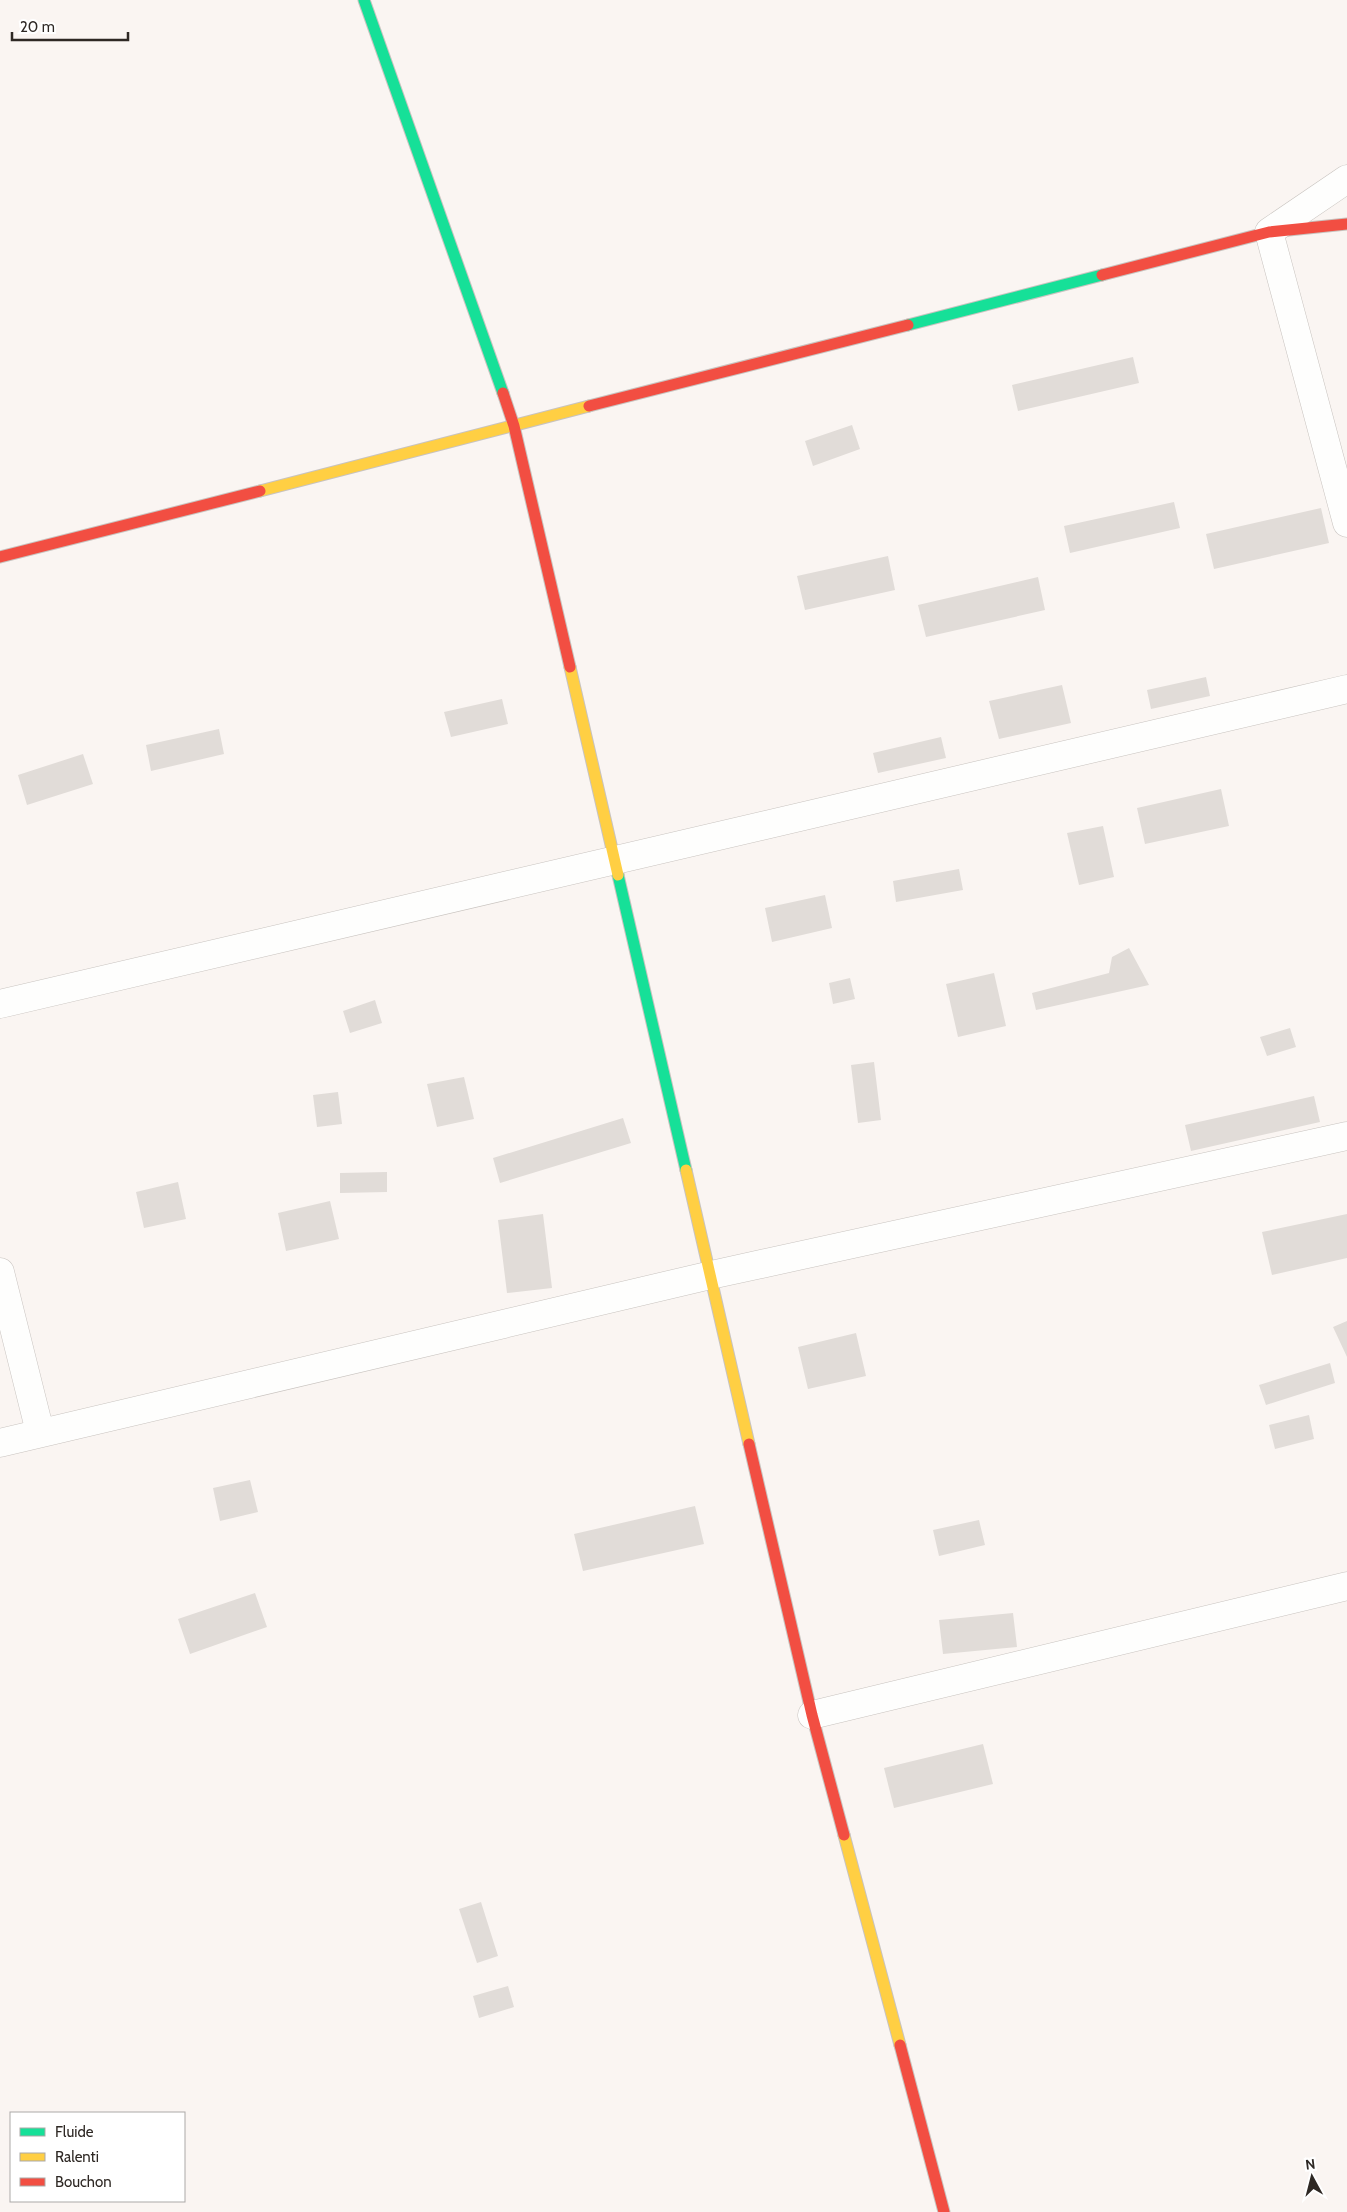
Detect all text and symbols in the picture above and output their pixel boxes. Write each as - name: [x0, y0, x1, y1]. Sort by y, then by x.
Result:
- scale bar: [12, 10, 129, 42]
- text: 20 m: [20, 18, 55, 36]
- legend: [10, 2112, 185, 2202]
- text: Fluide: [55, 2123, 94, 2141]
- text: Ralenti: [55, 2148, 99, 2166]
- north arrow: [1287, 2152, 1337, 2202]
- text: N: [1304, 2155, 1316, 2174]
- text: Bouchon: [55, 2173, 112, 2191]

